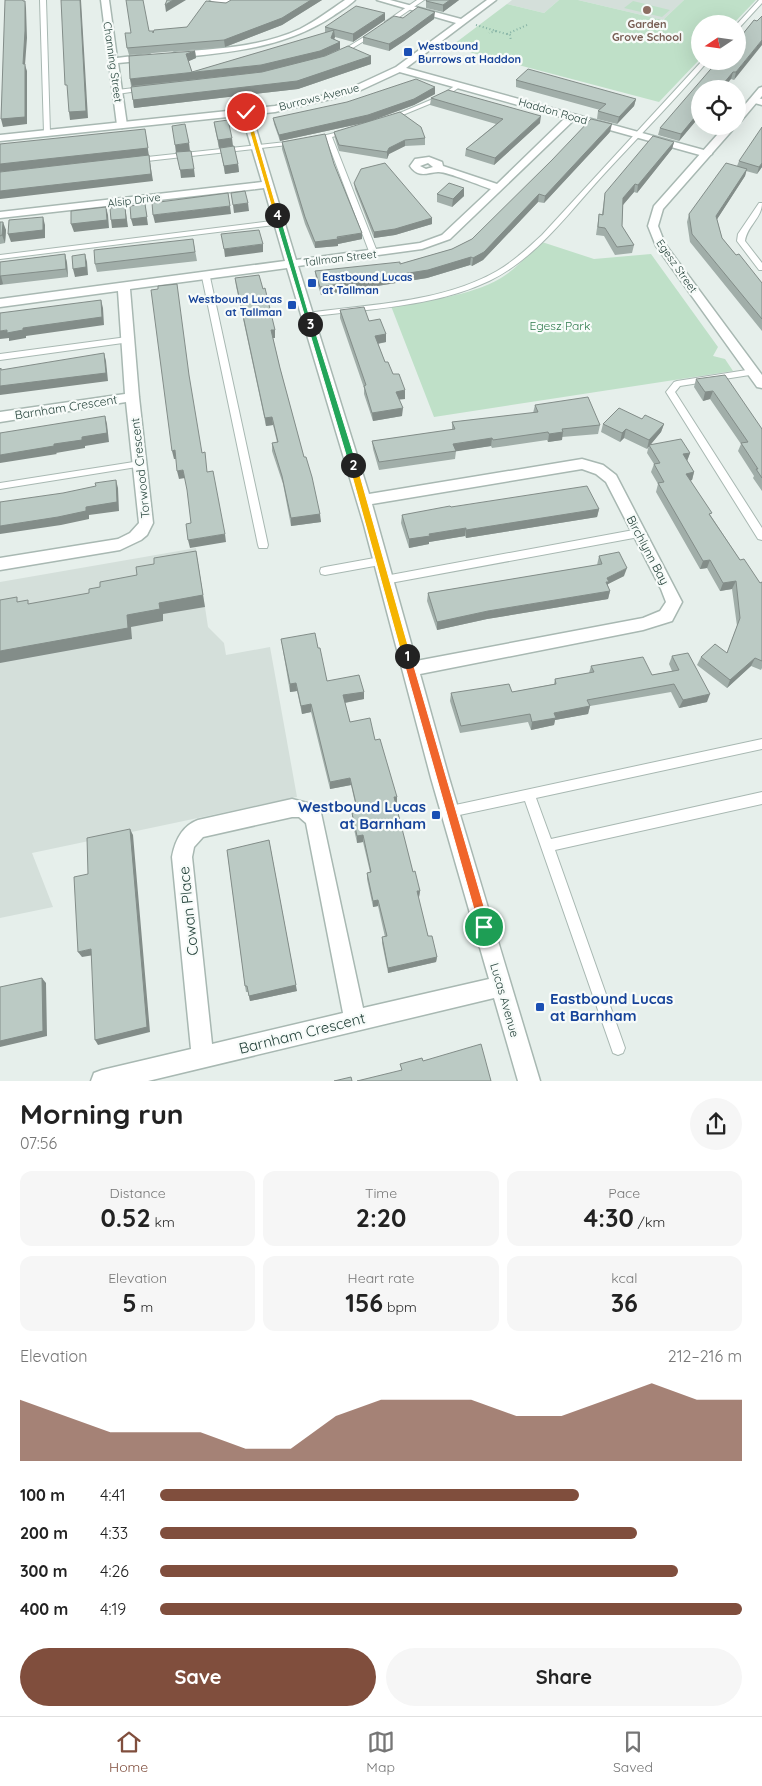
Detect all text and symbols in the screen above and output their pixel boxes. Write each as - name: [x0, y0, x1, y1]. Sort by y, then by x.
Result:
- marker: Garden Grove School: [641, 4, 653, 16]
- north arrow: [691, 15, 746, 70]
- map controls: [691, 15, 746, 135]
- place label: Garden Grove School: [612, 17, 682, 44]
- street label: Channing Street: [100, 21, 126, 104]
- place label: Westbound Burrows at Haddon: [418, 39, 521, 66]
- marker: Westbound Burrows at Haddon: [402, 46, 414, 58]
- street label: Burrows Avenue: [277, 80, 361, 114]
- button: locate: [691, 80, 746, 135]
- pin: [225, 91, 267, 133]
- street label: Haddon Road: [517, 94, 589, 128]
- icon: check: [232, 98, 260, 126]
- street label: Alsip Drive: [107, 190, 161, 210]
- pin: 4: [264, 202, 290, 228]
- text: 4: [273, 206, 282, 224]
- street label: Egesz Street: [653, 236, 701, 296]
- street label: Tallman Street: [303, 247, 378, 269]
- place label: Eastbound Lucas at Tallman: [322, 270, 412, 297]
- marker: Eastbound Lucas at Tallman: [306, 277, 318, 289]
- place label: Westbound Lucas at Tallman: [188, 292, 282, 319]
- marker: Westbound Lucas at Tallman: [286, 299, 298, 311]
- pin: 3: [298, 312, 322, 336]
- text: 3: [307, 315, 314, 333]
- park label: Egesz Park: [530, 318, 590, 333]
- street label: Barnham Crescent: [14, 391, 118, 423]
- street label: Torwood Crescent: [127, 417, 153, 519]
- pin: 2: [340, 452, 366, 478]
- text: 2: [350, 456, 357, 474]
- street label: Birchlynn Bay: [623, 513, 673, 587]
- pin: 1: [394, 644, 420, 668]
- text: 1: [405, 647, 410, 665]
- place label: Westbound Lucas at Barnham: [298, 797, 426, 833]
- marker: Westbound Lucas at Barnham: [430, 809, 442, 821]
- street label: Cowan Place: [174, 865, 202, 957]
- pin: [463, 906, 505, 948]
- icon: arrive: [470, 913, 498, 941]
- street label: Lucas Avenue: [487, 961, 523, 1039]
- place label: Eastbound Lucas at Barnham: [550, 989, 673, 1025]
- marker: Eastbound Lucas at Barnham: [534, 1001, 546, 1013]
- street label: Barnham Crescent: [237, 1008, 367, 1058]
- text: Morning run: [20, 1096, 184, 1131]
- button: share: [690, 1098, 742, 1150]
- text: 07:56: [20, 1133, 57, 1153]
- text: Distance: [110, 1184, 166, 1202]
- text: Time: [365, 1184, 397, 1202]
- text: Pace: [608, 1184, 640, 1202]
- text: 0.52: [101, 1202, 151, 1233]
- text: 2:20: [356, 1202, 406, 1233]
- text: 4:30: [583, 1202, 634, 1233]
- text: km: [151, 1213, 175, 1231]
- text: /km: [634, 1213, 665, 1231]
- text: Elevation: [108, 1269, 167, 1287]
- text: Heart rate: [348, 1269, 414, 1287]
- text: kcal: [611, 1269, 637, 1287]
- text: 5: [122, 1287, 137, 1318]
- text: 156: [345, 1287, 383, 1318]
- text: 36: [611, 1287, 638, 1318]
- text: m: [137, 1298, 153, 1316]
- text: bpm: [383, 1298, 417, 1316]
- text: Elevation: [20, 1346, 87, 1366]
- text: 212–216 m: [668, 1346, 742, 1366]
- text: 100 m: [20, 1485, 65, 1505]
- text: 4:41: [100, 1485, 126, 1505]
- text: 200 m: [20, 1523, 68, 1543]
- text: 4:33: [100, 1523, 128, 1543]
- text: 300 m: [20, 1561, 67, 1581]
- text: 4:26: [100, 1561, 129, 1581]
- text: 400 m: [20, 1599, 68, 1619]
- text: 4:19: [100, 1599, 126, 1619]
- button: Save: [20, 1648, 376, 1706]
- button: Share: [386, 1648, 742, 1706]
- tab: Home: [109, 1728, 148, 1776]
- tab: Map: [366, 1728, 395, 1776]
- tab: Saved: [613, 1728, 653, 1776]

